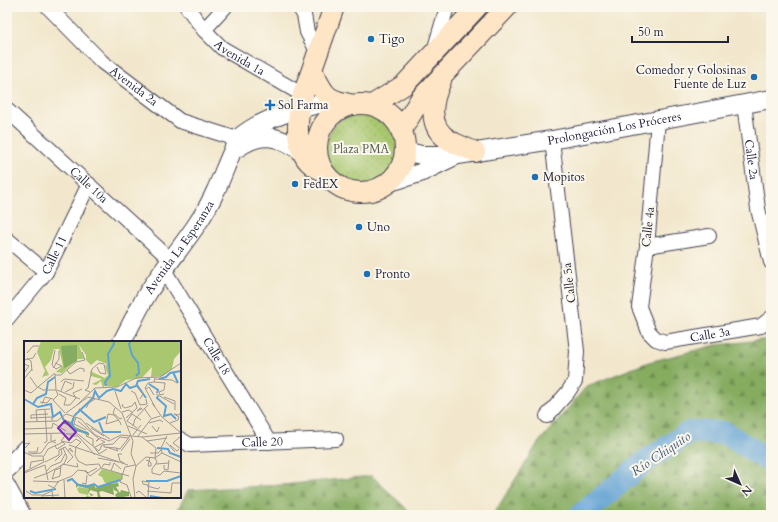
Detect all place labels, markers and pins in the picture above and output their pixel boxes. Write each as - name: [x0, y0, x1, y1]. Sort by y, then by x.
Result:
- place label: Tigo: [379, 31, 405, 47]
- marker: Tigo: [366, 34, 376, 44]
- place label: Comedor y Golosinas Fuente de Luz: [636, 62, 747, 92]
- marker: Comedor y Golosinas Fuente de Luz: [749, 72, 759, 82]
- place label: Sol Farma: [278, 97, 329, 113]
- marker: Sol Farma: [265, 100, 275, 110]
- place label: Mopitos: [543, 169, 585, 185]
- marker: Mopitos: [530, 172, 540, 182]
- place label: FedEX: [303, 176, 339, 192]
- marker: FedEX: [290, 179, 300, 189]
- place label: Uno: [367, 219, 391, 235]
- marker: Uno: [354, 222, 364, 232]
- place label: Pronto: [375, 266, 411, 282]
- marker: Pronto: [362, 269, 372, 279]

